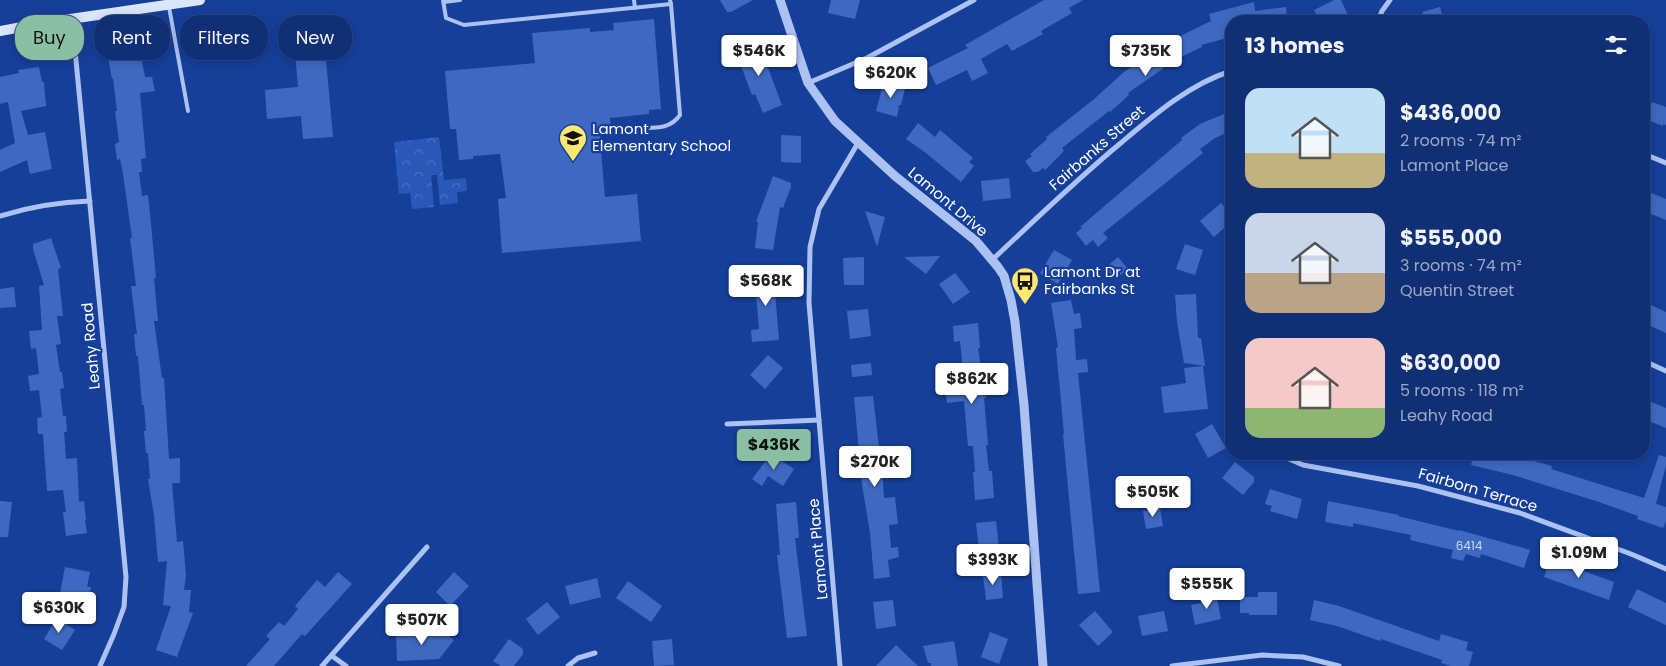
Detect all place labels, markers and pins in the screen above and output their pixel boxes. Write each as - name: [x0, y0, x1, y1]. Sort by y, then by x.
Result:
- pin: $546K: [724, 34, 794, 77]
- pin: $735K: [1111, 34, 1181, 77]
- pin: $620K: [856, 56, 926, 99]
- place label: Lamont Elementary School: [592, 118, 731, 156]
- school or university icon: Lamont Elementary School: [558, 123, 588, 162]
- place label: Lamont Dr at Fairbanks St: [1044, 261, 1141, 299]
- pin: $568K: [731, 264, 801, 307]
- bus stop icon: Lamont Dr at Fairbanks St: [1010, 266, 1040, 305]
- pin: $862K: [937, 362, 1007, 405]
- pin: $436K: [739, 428, 809, 471]
- pin: $270K: [840, 446, 910, 488]
- pin: $505K: [1118, 476, 1188, 518]
- pin: $1.09M: [1538, 536, 1620, 579]
- pin: $393K: [958, 544, 1028, 586]
- pin: $555K: [1172, 568, 1242, 610]
- pin: $630K: [24, 592, 94, 634]
- pin: $507K: [387, 604, 457, 646]

